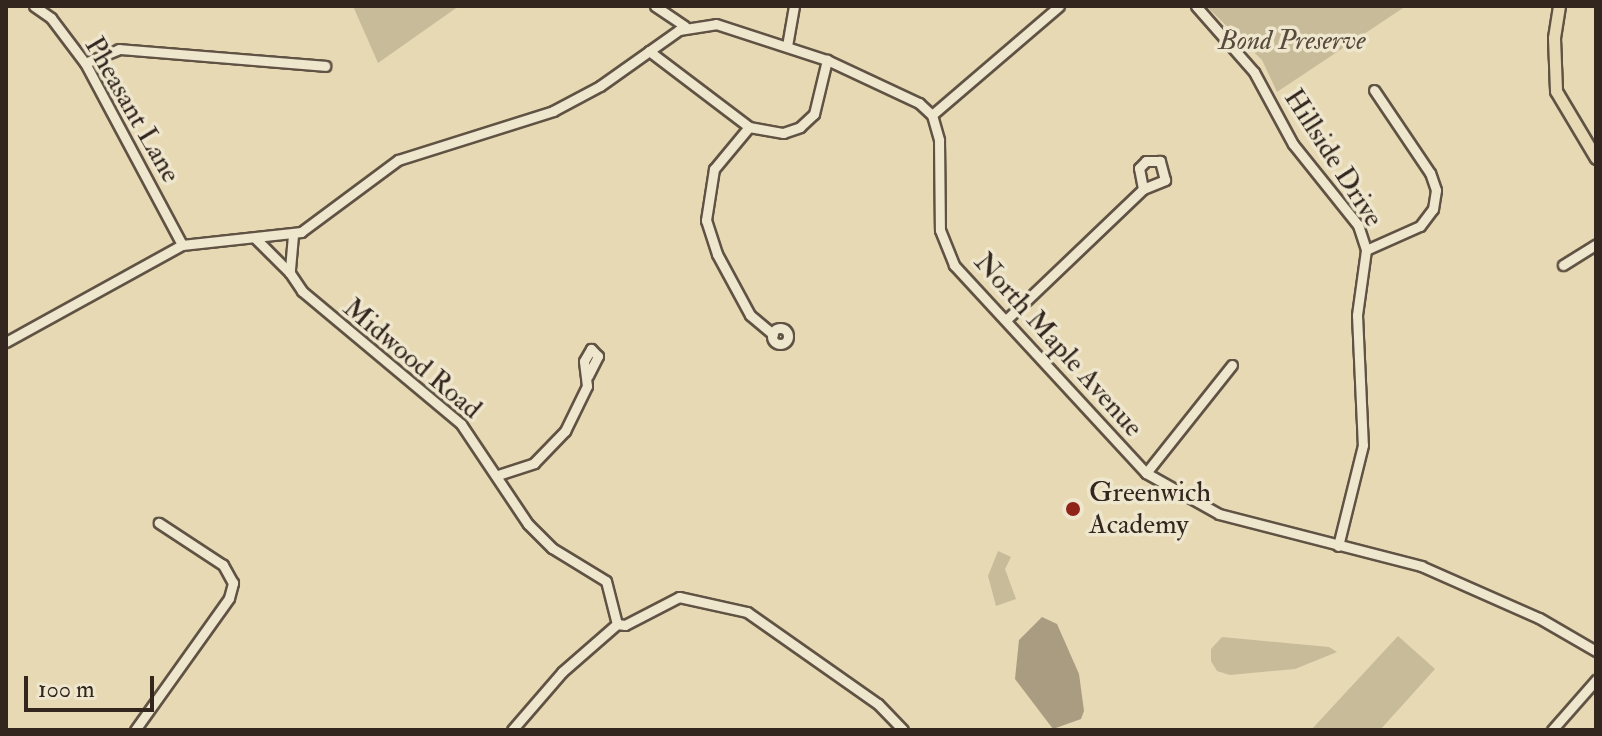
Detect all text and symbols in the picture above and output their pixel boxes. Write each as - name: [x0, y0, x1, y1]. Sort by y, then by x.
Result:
- park label: Bond Preserve: [1218, 24, 1366, 58]
- street label: Pheasant Lane: [77, 31, 187, 189]
- street label: Hillside Drive: [1276, 83, 1390, 233]
- street label: North Maple Avenue: [967, 246, 1149, 444]
- street label: Midwood Road: [336, 291, 488, 427]
- place label: Greenwich Academy: [1089, 476, 1211, 542]
- marker: Greenwich Academy: [1064, 500, 1082, 518]
- scale bar: [28, 660, 158, 710]
- text: 100 m: [38, 674, 95, 705]

